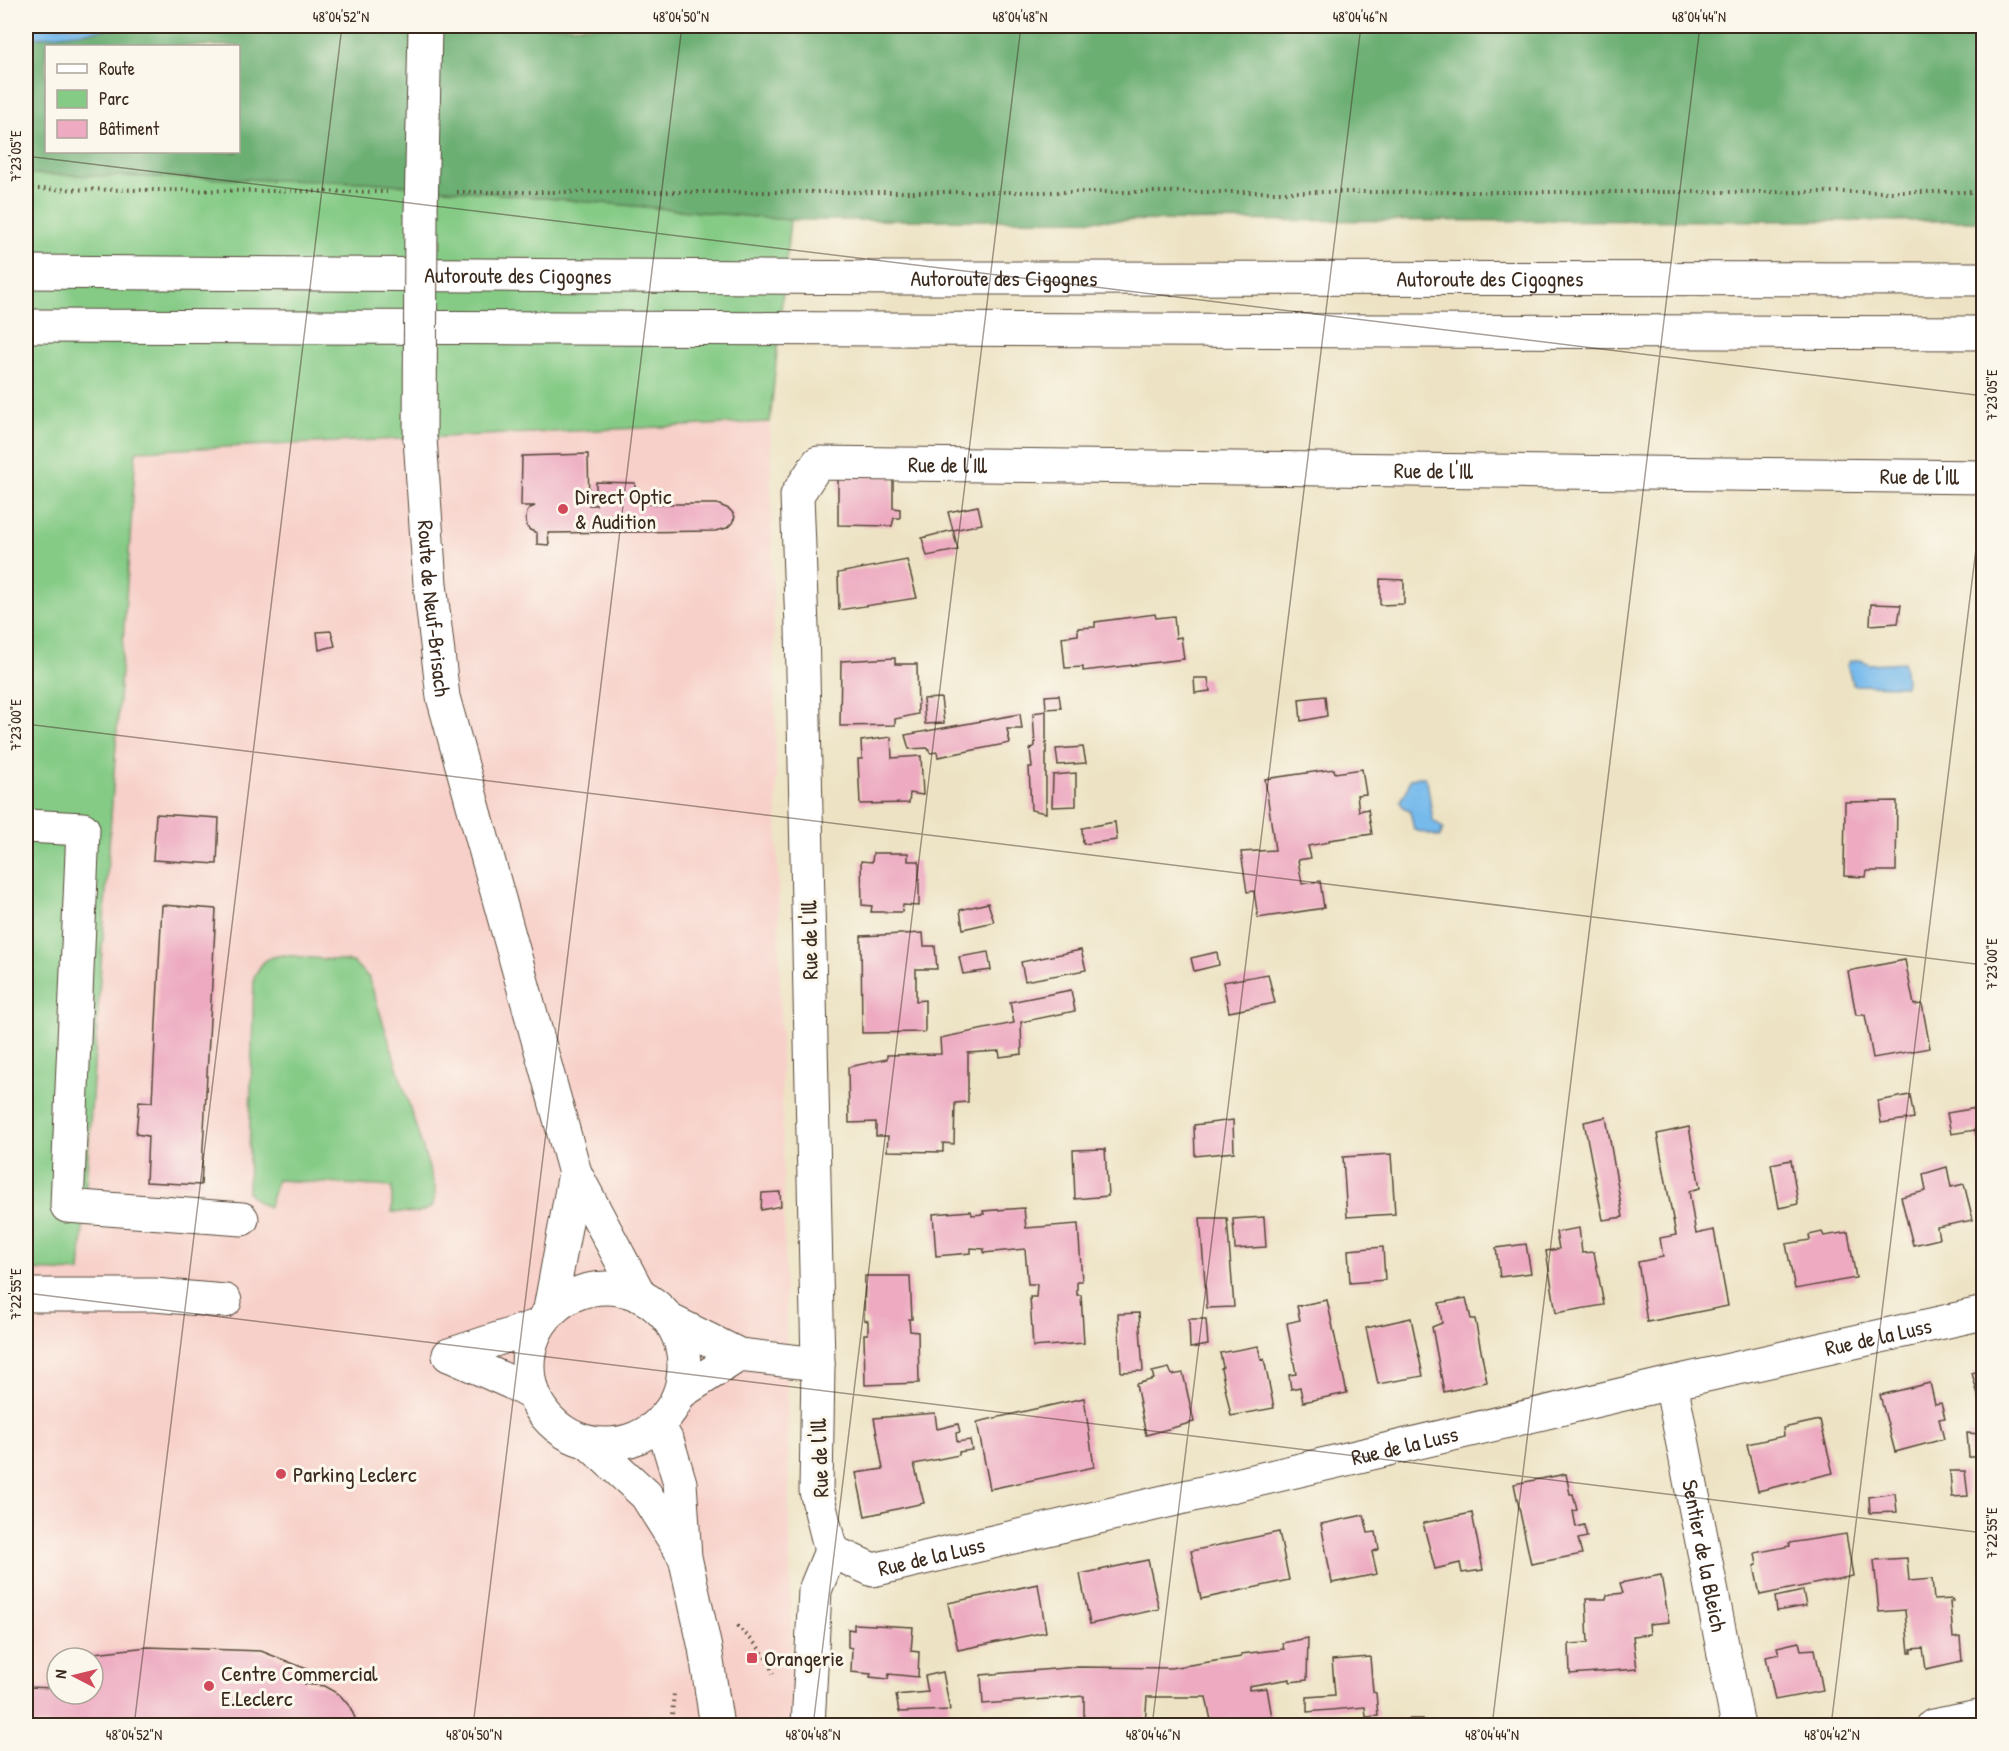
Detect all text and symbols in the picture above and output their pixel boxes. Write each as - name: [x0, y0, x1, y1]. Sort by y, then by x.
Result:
- text: 48°04'52"N: [313, 6, 369, 27]
- text: 48°04'50"N: [653, 6, 709, 27]
- text: 48°04'48"N: [992, 6, 1048, 27]
- text: 48°04'46"N: [1333, 6, 1387, 27]
- text: 48°04'44"N: [1672, 6, 1726, 27]
- legend: [45, 45, 240, 153]
- text: Route: [99, 56, 135, 81]
- text: Parc: [99, 86, 129, 111]
- text: Bâtiment: [99, 116, 160, 141]
- text: 7°23'05"E: [5, 130, 26, 182]
- street label: Autoroute des Cigognes: [424, 260, 612, 291]
- street label: Autoroute des Cigognes: [910, 263, 1098, 293]
- street label: Autoroute des Cigognes: [1396, 263, 1584, 294]
- text: 7°23'05"E: [1981, 369, 2002, 421]
- street label: Rue de l'Ill: [908, 449, 988, 480]
- street label: Rue de l'Ill: [1394, 455, 1474, 486]
- street label: Rue de l'Ill: [1880, 461, 1960, 492]
- place label: Direct Optic & Audition: [575, 481, 672, 536]
- marker: Direct Optic & Audition: [556, 502, 570, 516]
- street label: Route de Neuf-Brisach: [411, 519, 458, 698]
- text: 7°23'00"E: [5, 699, 26, 751]
- street label: Rue de l'Ill: [793, 900, 825, 980]
- text: 7°23'00"E: [1981, 938, 2002, 990]
- text: 7°22'55"E: [5, 1268, 26, 1320]
- street label: Rue de la Luss: [1822, 1310, 1934, 1363]
- street label: Rue de l'Ill: [803, 1417, 835, 1498]
- street label: Rue de la Luss: [1348, 1418, 1461, 1472]
- place label: Parking Leclerc: [293, 1459, 417, 1489]
- marker: Parking Leclerc: [274, 1467, 288, 1481]
- street label: Sentier de la Bleich: [1675, 1477, 1734, 1634]
- text: 7°22'55"E: [1981, 1507, 2002, 1559]
- street label: Rue de la Luss: [875, 1529, 988, 1583]
- place label: Orangerie: [764, 1643, 844, 1673]
- north arrow: [45, 1646, 105, 1706]
- marker: Orangerie: [745, 1651, 759, 1665]
- place label: Centre Commercial E.Leclerc: [221, 1658, 378, 1713]
- text: N: [49, 1668, 72, 1680]
- marker: Centre Commercial E.Leclerc: [202, 1679, 216, 1693]
- text: 48°04'52"N: [106, 1724, 162, 1745]
- text: 48°04'50"N: [446, 1724, 502, 1745]
- text: 48°04'48"N: [785, 1724, 841, 1745]
- text: 48°04'46"N: [1126, 1724, 1180, 1745]
- text: 48°04'44"N: [1465, 1724, 1519, 1745]
- text: 48°04'42"N: [1804, 1724, 1860, 1745]

